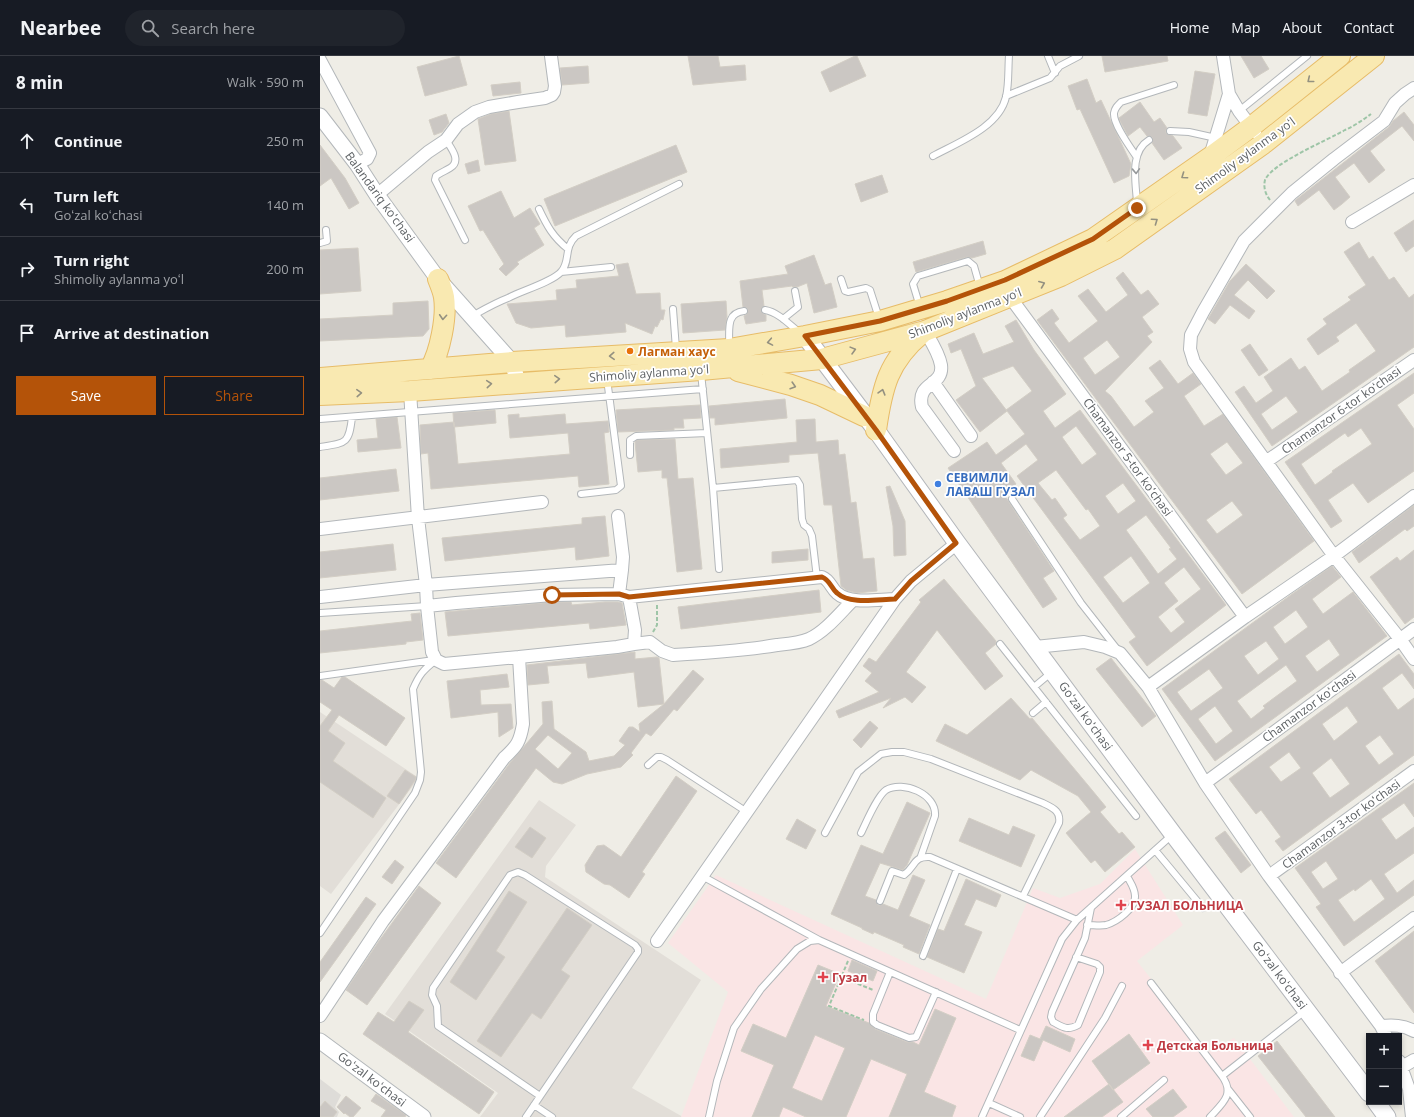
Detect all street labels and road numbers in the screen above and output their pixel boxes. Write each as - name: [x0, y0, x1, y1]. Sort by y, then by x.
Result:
- street label: Shimoliy aylanma yoʻl: [1191, 113, 1299, 197]
- street label: Balandariq koʻchasi: [341, 148, 419, 246]
- street label: Shimoliy aylanma yoʻl: [906, 284, 1024, 342]
- street label: Shimoliy aylanma yoʻl: [589, 360, 709, 386]
- street label: Chamanzor 6-tor koʻchasi: [1278, 362, 1404, 458]
- street label: Chamanzor 5-tor koʻchasi: [1079, 394, 1177, 520]
- street label: Chamanzor koʻchasi: [1259, 666, 1359, 746]
- street label: Goʻzal koʻchasi: [1055, 678, 1117, 754]
- street label: Chamanzor 3-tor koʻchasi: [1278, 775, 1404, 873]
- street label: Goʻzal koʻchasi: [1249, 937, 1311, 1013]
- street label: Goʻzal koʻchasi: [334, 1048, 410, 1110]

